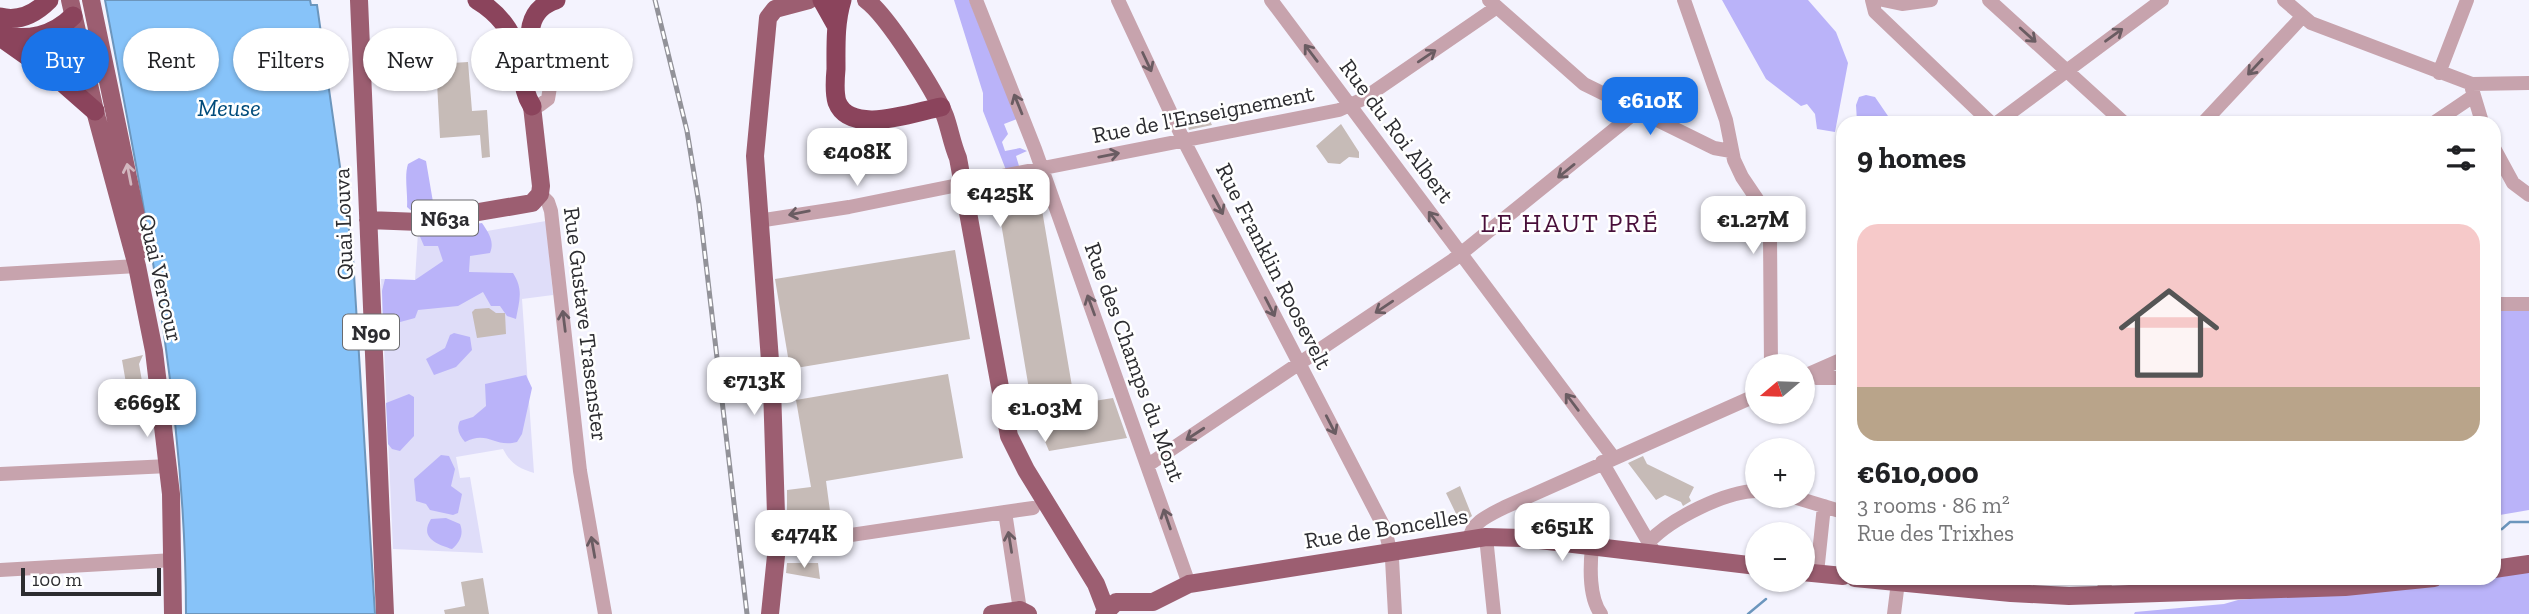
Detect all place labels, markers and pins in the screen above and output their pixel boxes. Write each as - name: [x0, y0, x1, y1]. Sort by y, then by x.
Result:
- pin: €610K: [1601, 78, 1699, 137]
- pin: €408K: [808, 128, 906, 188]
- pin: €425K: [951, 170, 1049, 229]
- pin: €1.27M: [1696, 196, 1810, 256]
- pin: €713K: [705, 358, 803, 417]
- pin: €669K: [98, 380, 196, 439]
- pin: €1.03M: [988, 384, 1102, 444]
- pin: €651K: [1513, 504, 1611, 563]
- pin: €474K: [755, 510, 853, 570]

